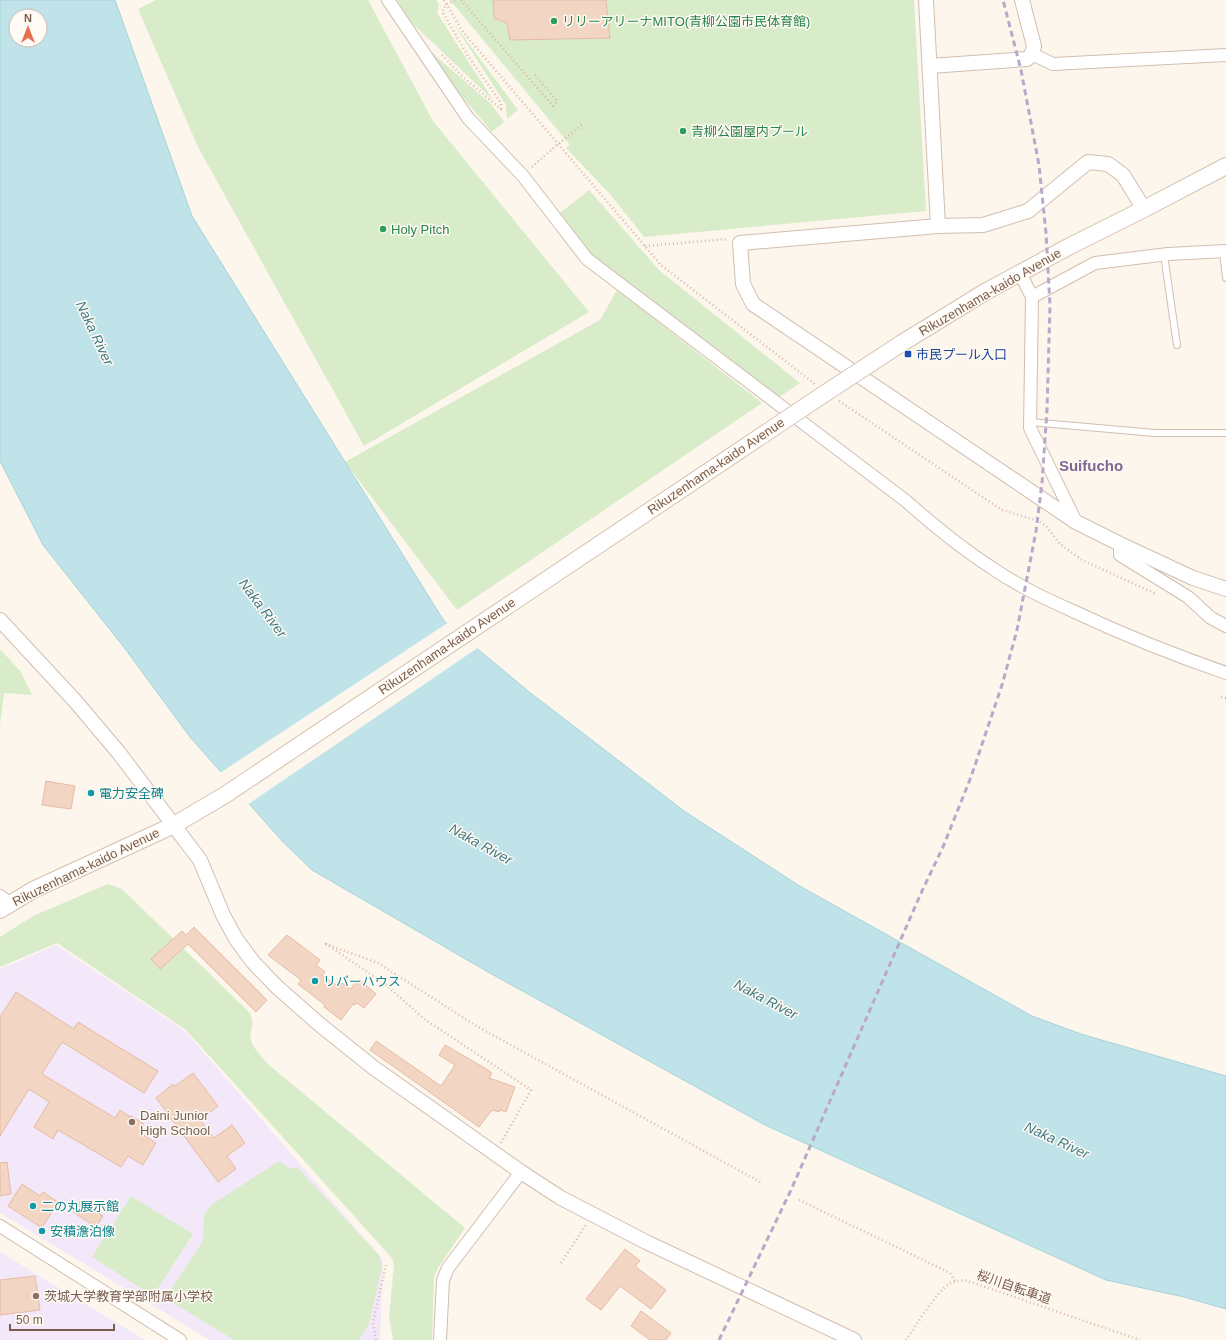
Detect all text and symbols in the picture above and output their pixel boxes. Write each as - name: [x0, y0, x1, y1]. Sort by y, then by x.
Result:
- north arrow: [8, 8, 48, 48]
- text: N: [24, 12, 32, 24]
- place label: リリーアリーナMITO(青柳公園市民体育館): [562, 14, 810, 29]
- marker: リリーアリーナMITO(青柳公園市民体育館): [549, 16, 559, 26]
- place label: 青柳公園屋内プール: [691, 124, 808, 139]
- marker: 青柳公園屋内プール: [678, 126, 688, 136]
- place label: Holy Pitch: [391, 222, 450, 237]
- marker: Holy Pitch: [378, 224, 388, 234]
- street label: Rikuzenhama-kaido Avenue: [916, 245, 1064, 339]
- water label: Naka River: [73, 298, 117, 369]
- place label: 市民プール入口: [916, 347, 1007, 362]
- marker: 市民プール入口: [903, 349, 913, 359]
- street label: Rikuzenhama-kaido Avenue: [645, 415, 787, 517]
- district label: Suifucho: [1059, 457, 1123, 474]
- water label: Naka River: [236, 576, 291, 642]
- street label: Rikuzenhama-kaido Avenue: [376, 595, 518, 697]
- place label: 電力安全碑: [99, 786, 164, 801]
- marker: 電力安全碑: [86, 788, 96, 798]
- water label: Naka River: [447, 820, 516, 868]
- street label: Rikuzenhama-kaido Avenue: [10, 825, 162, 909]
- place label: リバーハウス: [323, 974, 401, 989]
- marker: リバーハウス: [310, 976, 320, 986]
- water label: Naka River: [732, 976, 802, 1023]
- place label: Daini Junior High School: [140, 1108, 210, 1138]
- marker: Daini Junior High School: [127, 1117, 137, 1127]
- water label: Naka River: [1022, 1118, 1093, 1162]
- place label: 二の丸展示館: [41, 1199, 119, 1214]
- marker: 二の丸展示館: [28, 1201, 38, 1211]
- place label: 安積澹泊像: [50, 1224, 115, 1239]
- marker: 安積澹泊像: [37, 1226, 47, 1236]
- street label: 桜川自転車道: [975, 1267, 1053, 1307]
- place label: 茨城大学教育学部附属小学校: [44, 1289, 213, 1304]
- marker: 茨城大学教育学部附属小学校: [31, 1291, 41, 1301]
- scale bar: [10, 1306, 114, 1332]
- text: 50 m: [16, 1313, 43, 1327]

